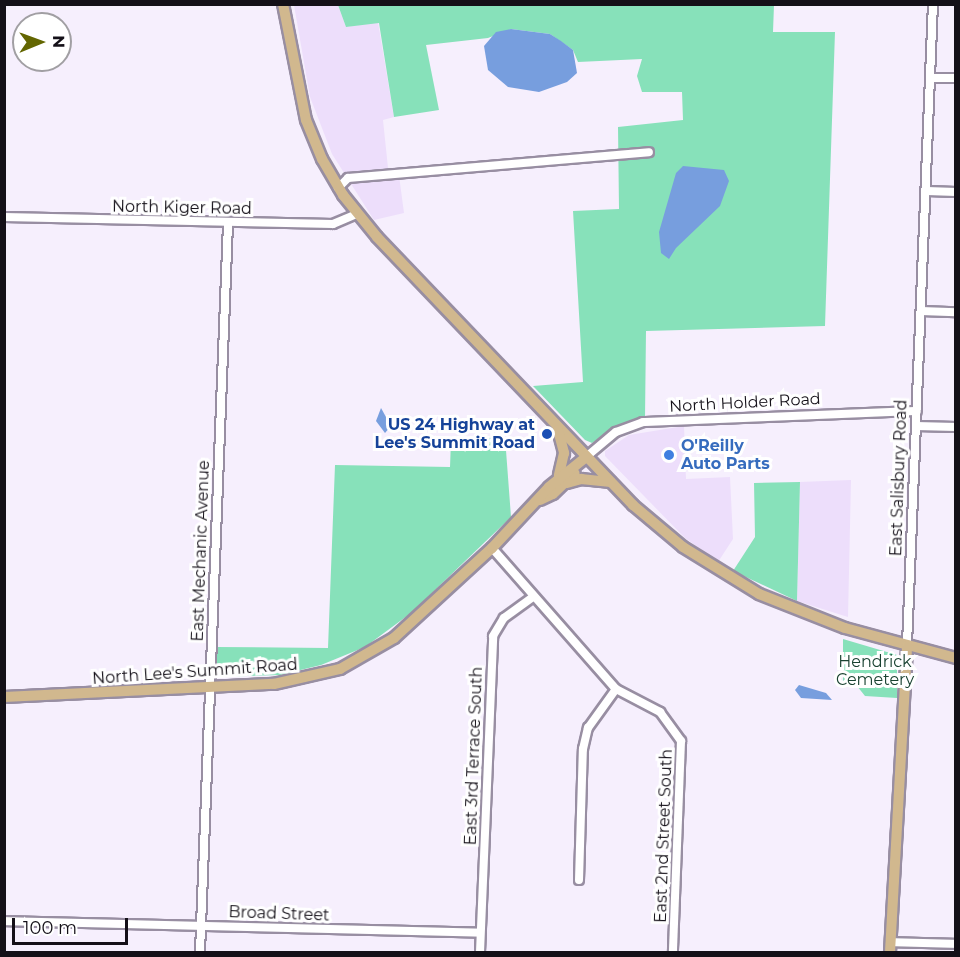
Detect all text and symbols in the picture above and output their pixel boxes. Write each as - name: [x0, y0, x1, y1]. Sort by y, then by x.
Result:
- north arrow: [12, 12, 72, 72]
- text: N: [49, 35, 68, 48]
- street label: North Kiger Road: [112, 197, 252, 219]
- street label: North Holder Road: [669, 389, 821, 417]
- street label: East Salisbury Road: [887, 399, 911, 557]
- place label: US 24 Highway at Lee's Summit Road: [375, 415, 535, 453]
- marker: US 24 Highway at Lee's Summit Road: [540, 427, 554, 441]
- place label: O'Reilly Auto Parts: [681, 436, 770, 474]
- marker: O'Reilly Auto Parts: [662, 448, 676, 462]
- street label: East Mechanic Avenue: [188, 460, 214, 642]
- park label: Hendrick Cemetery: [836, 652, 914, 690]
- street label: North Lee's Summit Road: [92, 655, 298, 689]
- street label: East 3rd Terrace South: [461, 666, 487, 846]
- street label: East 2nd Street South: [651, 749, 677, 923]
- street label: Broad Street: [228, 903, 330, 925]
- scale bar: [15, 906, 130, 944]
- text: 100 m: [23, 917, 77, 939]

